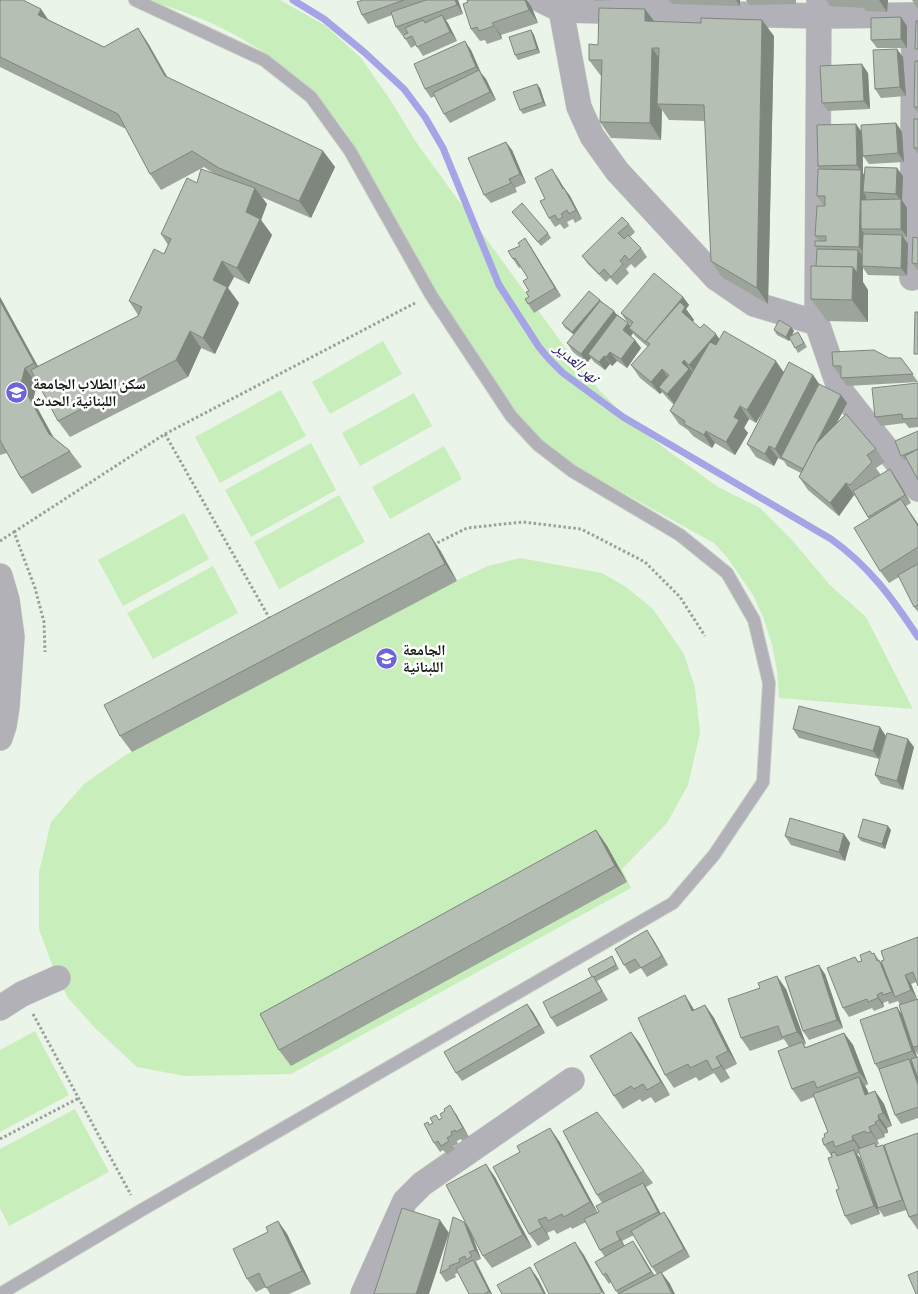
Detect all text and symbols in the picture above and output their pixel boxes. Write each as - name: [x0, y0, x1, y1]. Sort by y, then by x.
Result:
- water label: نهر الغدير: [550, 337, 605, 389]
- place label: سكن الطلاب الجامعة اللبنانية، الحدث: [33, 375, 146, 409]
- school or university icon: سكن الطلاب الجامعة اللبنانية، الحدث: [5, 380, 29, 404]
- place label: الجامعة اللبنانية: [403, 641, 446, 675]
- school or university icon: الجامعة اللبنانية: [375, 646, 399, 670]

